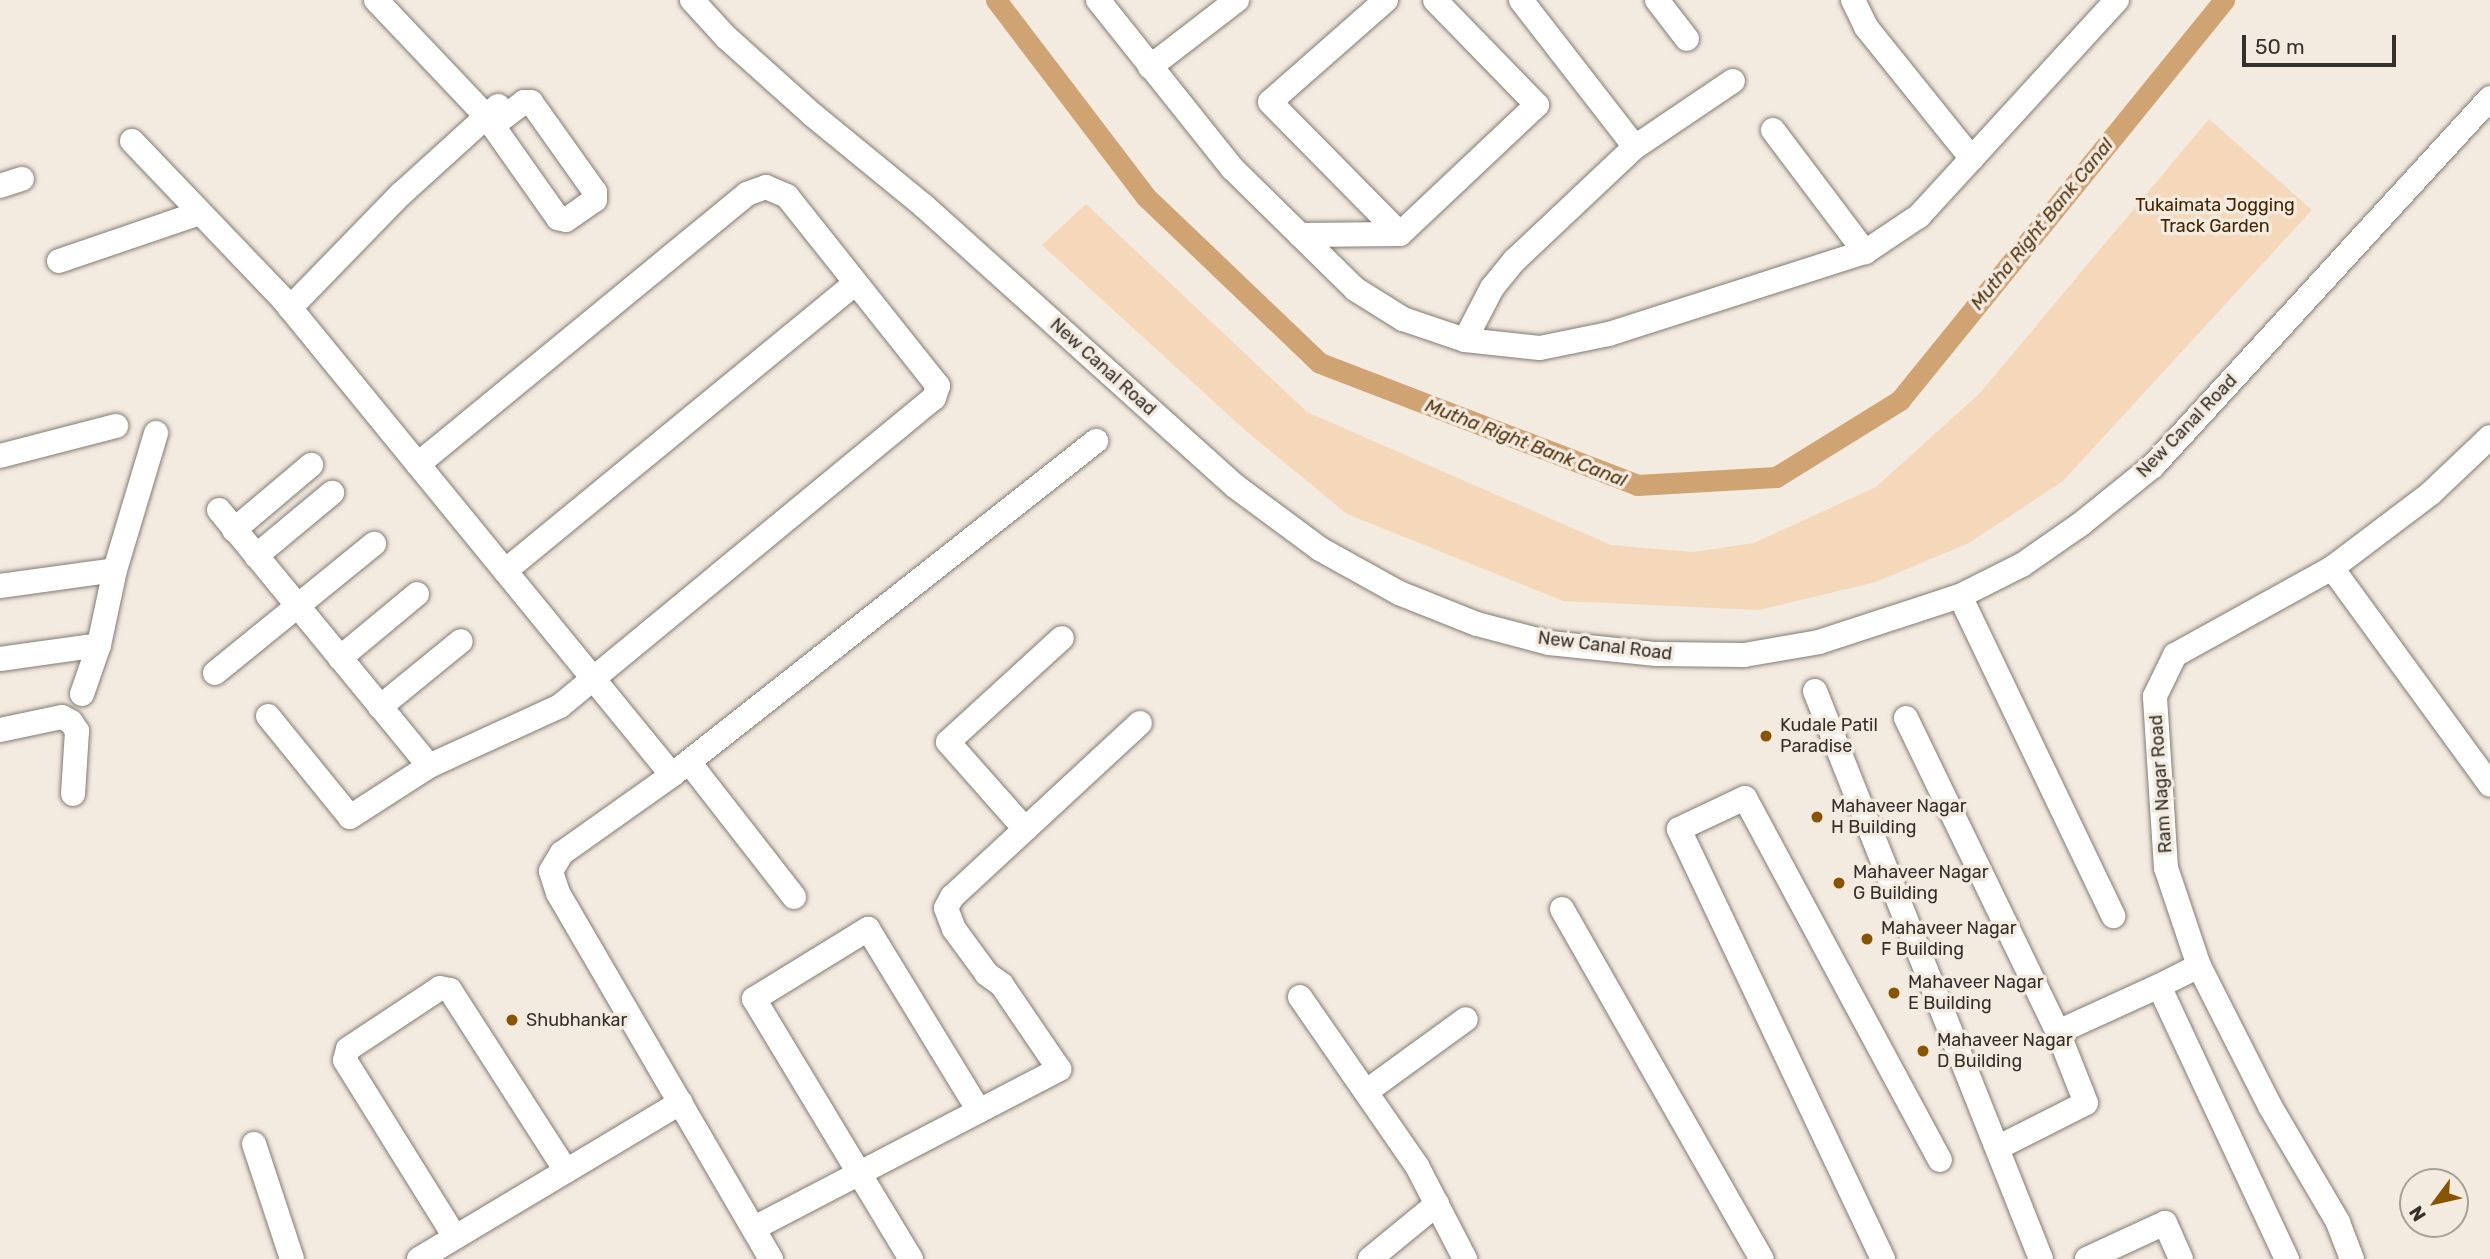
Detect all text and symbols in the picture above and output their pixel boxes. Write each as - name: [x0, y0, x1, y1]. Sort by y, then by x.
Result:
- scale bar: [2245, 21, 2399, 65]
- text: 50 m: [2255, 34, 2305, 59]
- water label: Mutha Right Bank Canal: [1966, 134, 2118, 314]
- park label: Tukaimata Jogging Track Garden: [2135, 195, 2295, 238]
- street label: New Canal Road: [1045, 314, 1161, 420]
- street label: New Canal Road: [2132, 370, 2242, 482]
- water label: Mutha Right Bank Canal: [1422, 394, 1630, 492]
- street label: New Canal Road: [1536, 627, 1674, 665]
- street label: Ram Nagar Road: [2145, 714, 2177, 854]
- place label: Kudale Patil Paradise: [1780, 715, 1878, 758]
- marker: Kudale Patil Paradise: [1758, 728, 1774, 744]
- place label: Mahaveer Nagar H Building: [1831, 796, 1967, 838]
- marker: Mahaveer Nagar H Building: [1809, 809, 1825, 825]
- place label: Mahaveer Nagar G Building: [1853, 862, 1989, 904]
- marker: Mahaveer Nagar G Building: [1831, 875, 1847, 891]
- place label: Mahaveer Nagar F Building: [1881, 918, 2017, 960]
- marker: Mahaveer Nagar F Building: [1859, 931, 1875, 947]
- place label: Mahaveer Nagar E Building: [1908, 972, 2044, 1014]
- marker: Mahaveer Nagar E Building: [1886, 985, 1902, 1001]
- place label: Shubhankar: [526, 1009, 627, 1031]
- marker: Shubhankar: [504, 1012, 520, 1028]
- place label: Mahaveer Nagar D Building: [1937, 1030, 2073, 1072]
- marker: Mahaveer Nagar D Building: [1915, 1043, 1931, 1059]
- north arrow: [2399, 1168, 2469, 1238]
- text: N: [2404, 1202, 2431, 1226]

